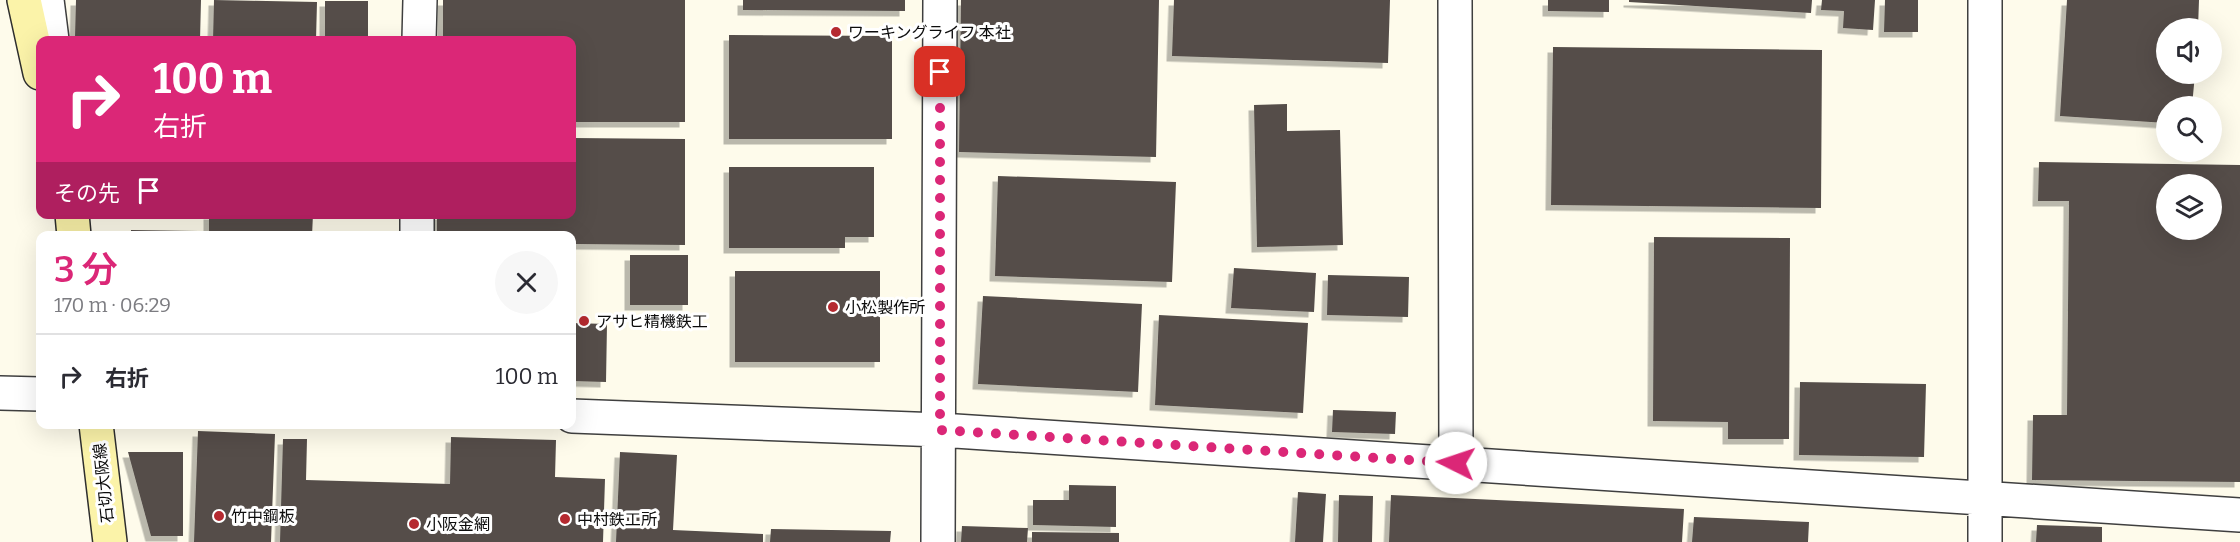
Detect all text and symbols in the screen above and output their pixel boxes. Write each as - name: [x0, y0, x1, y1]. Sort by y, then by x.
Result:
- map controls: [2156, 18, 2222, 240]
- button: sound: [2156, 18, 2222, 84]
- place label: ワーキングライフ 本社: [848, 23, 1011, 42]
- marker: ワーキングライフ 本社: [829, 25, 843, 39]
- pin: [914, 46, 965, 97]
- text: 100 m: [153, 54, 272, 104]
- icon: arrive: [923, 55, 956, 88]
- icon: right: [54, 60, 132, 138]
- button: search: [2156, 96, 2222, 162]
- text: 右折: [153, 111, 207, 143]
- icon: arrive: [132, 174, 165, 207]
- button: layers: [2156, 174, 2222, 240]
- text: その先: [54, 180, 120, 207]
- text: 3 分: [54, 248, 117, 292]
- button: close: [495, 251, 558, 314]
- text: 170 m · 06:29: [54, 293, 171, 317]
- place label: 小松製作所: [845, 298, 925, 317]
- marker: 小松製作所: [826, 300, 840, 314]
- place label: アサヒ精機鉄工: [596, 312, 708, 331]
- marker: アサヒ精機鉄工: [577, 314, 591, 328]
- icon: right: [54, 360, 87, 393]
- text: 100 m: [495, 363, 558, 390]
- text: 右折: [105, 365, 149, 392]
- position arrow: [1424, 431, 1488, 495]
- street label: 石切大阪線: [90, 442, 117, 524]
- place label: 竹中鋼板: [231, 507, 295, 526]
- marker: 竹中鋼板: [212, 509, 226, 523]
- place label: 中村鉄工所: [577, 510, 657, 529]
- marker: 中村鉄工所: [558, 512, 572, 526]
- place label: 小阪金網: [426, 515, 490, 534]
- marker: 小阪金網: [407, 517, 421, 531]

